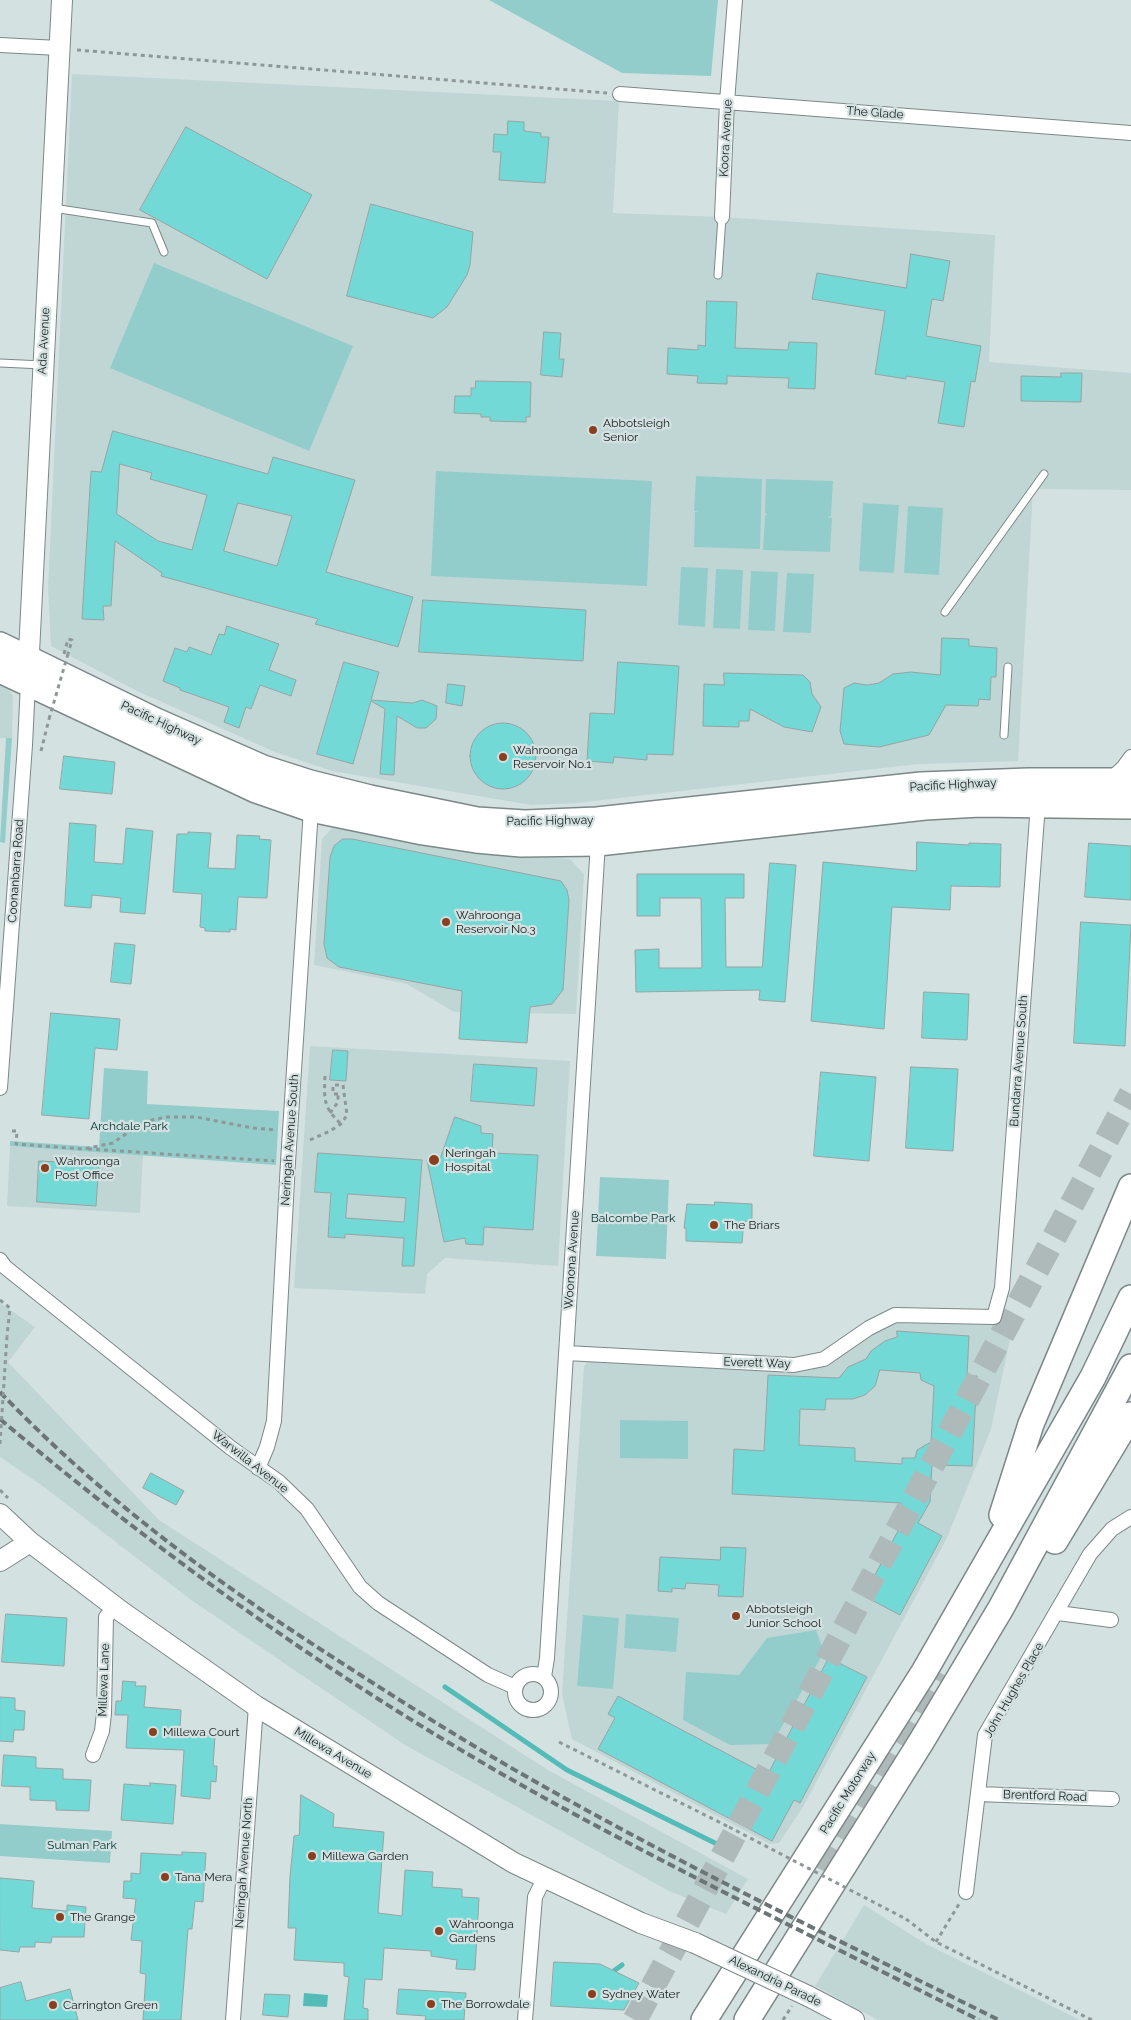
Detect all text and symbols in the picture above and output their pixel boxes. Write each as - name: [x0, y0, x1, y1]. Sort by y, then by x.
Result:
- street label: Koora Avenue: [717, 99, 735, 177]
- street label: The Glade: [846, 104, 904, 122]
- street label: Ada Avenue: [35, 307, 53, 375]
- place label: Abbotsleigh Senior: [603, 416, 670, 444]
- marker: Abbotsleigh Senior: [587, 424, 599, 436]
- street label: Pacific Highway: [119, 698, 203, 748]
- place label: Wahroonga Reservoir No.1: [513, 743, 591, 771]
- marker: Wahroonga Reservoir No.1: [497, 751, 509, 763]
- street label: Pacific Highway: [909, 776, 997, 794]
- street label: Pacific Highway: [506, 813, 594, 829]
- street label: Coonanbarra Road: [5, 819, 27, 923]
- place label: Wahroonga Reservoir No.3: [456, 908, 536, 936]
- marker: Wahroonga Reservoir No.3: [440, 916, 452, 928]
- street label: Bundarra Avenue South: [1007, 995, 1031, 1127]
- street label: Neringah Avenue South: [278, 1074, 302, 1206]
- park label: Archdale Park: [90, 1119, 168, 1133]
- place label: Neringah Hospital: [445, 1146, 496, 1174]
- marker: Neringah Hospital: [427, 1153, 441, 1167]
- place label: Wahroonga Post Office: [55, 1154, 120, 1182]
- marker: Wahroonga Post Office: [39, 1162, 51, 1174]
- street label: Woonona Avenue: [561, 1210, 583, 1310]
- park label: Balcombe Park: [591, 1211, 675, 1225]
- place label: The Briars: [724, 1218, 780, 1232]
- marker: The Briars: [708, 1219, 720, 1231]
- street label: Everett Way: [723, 1355, 791, 1371]
- street label: Warwilla Avenue: [209, 1428, 291, 1496]
- place label: Abbotsleigh Junior School: [746, 1602, 821, 1630]
- marker: Abbotsleigh Junior School: [730, 1610, 742, 1622]
- street label: John Hughes Place: [981, 1640, 1047, 1740]
- street label: Millewa Lane: [96, 1643, 112, 1717]
- street label: Millewa Avenue: [292, 1724, 374, 1782]
- place label: Millewa Court: [163, 1725, 239, 1739]
- marker: Millewa Court: [147, 1726, 159, 1738]
- street label: Pacific Motorway: [817, 1749, 879, 1837]
- street label: Brentford Road: [1003, 1787, 1087, 1805]
- street label: Neringah Avenue North: [232, 1797, 256, 1929]
- park label: Sulman Park: [47, 1838, 117, 1852]
- place label: Millewa Garden: [322, 1849, 408, 1863]
- marker: Millewa Garden: [306, 1850, 318, 1862]
- place label: Tana Mera: [175, 1870, 232, 1884]
- marker: Tana Mera: [159, 1871, 171, 1883]
- place label: The Grange: [70, 1910, 135, 1924]
- marker: The Grange: [54, 1911, 66, 1923]
- place label: Wahroonga Gardens: [449, 1917, 514, 1945]
- marker: Wahroonga Gardens: [433, 1925, 445, 1937]
- street label: Alexandria Parade: [727, 1952, 823, 2010]
- place label: Sydney Water: [602, 1987, 680, 2001]
- marker: Sydney Water: [586, 1988, 598, 2000]
- place label: The Borrowdale: [441, 1997, 530, 2011]
- place label: Carrington Green: [63, 1998, 158, 2012]
- marker: The Borrowdale: [425, 1998, 437, 2010]
- marker: Carrington Green: [47, 1999, 59, 2011]

